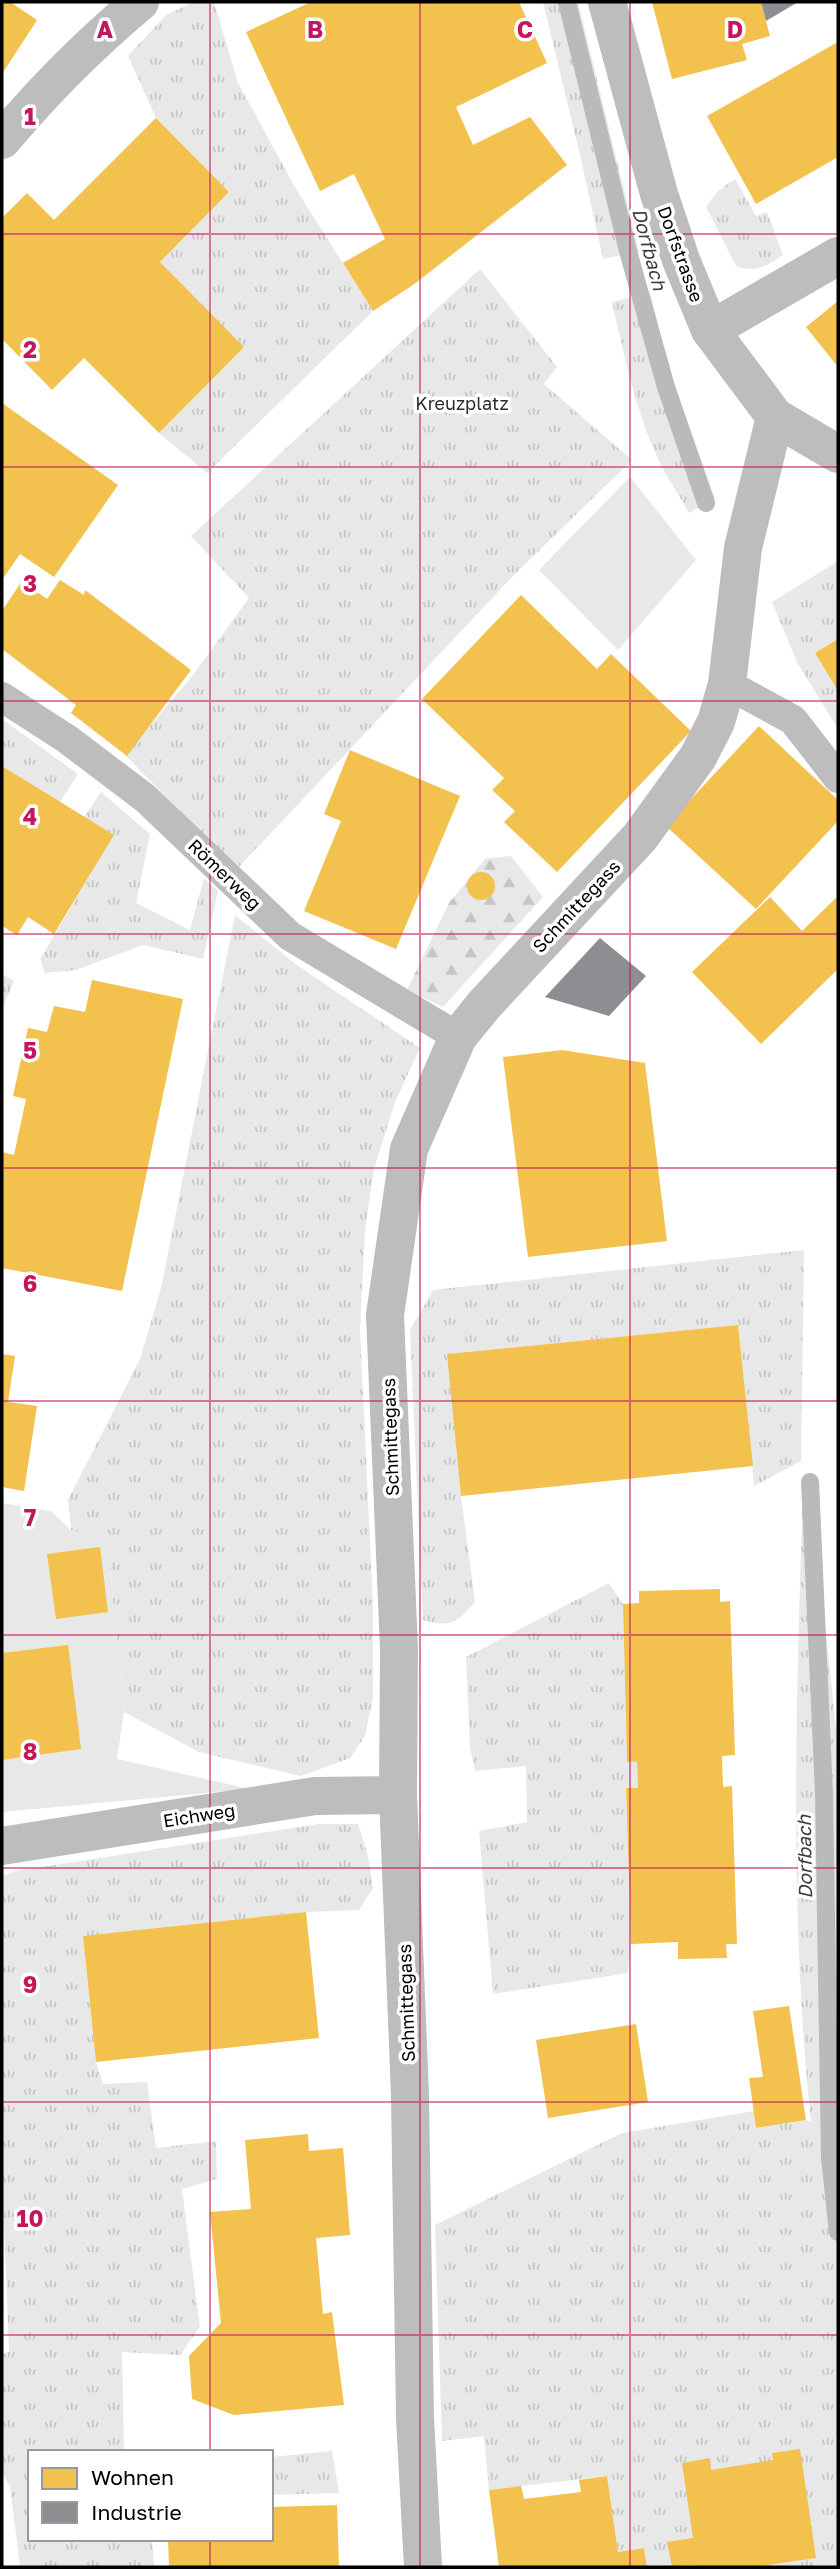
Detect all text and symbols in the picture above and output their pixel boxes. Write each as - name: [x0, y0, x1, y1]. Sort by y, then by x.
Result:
- text: A: [97, 15, 114, 43]
- text: B: [307, 15, 323, 43]
- text: C: [517, 15, 533, 43]
- text: D: [727, 15, 743, 43]
- text: 1: [24, 102, 36, 130]
- street label: Dorfstrasse: [653, 203, 709, 305]
- water label: Dorfbach: [628, 206, 672, 294]
- text: 2: [23, 335, 37, 363]
- park label: Kreuzplatz: [415, 392, 509, 414]
- text: 3: [23, 569, 37, 597]
- text: 4: [23, 802, 37, 830]
- street label: Römerweg: [184, 834, 266, 914]
- street label: Schmittegass: [528, 855, 624, 957]
- text: 5: [23, 1036, 37, 1064]
- text: 6: [23, 1269, 37, 1297]
- street label: Schmittegass: [377, 1378, 403, 1496]
- text: 7: [24, 1503, 36, 1531]
- text: 8: [23, 1737, 37, 1765]
- street label: Eichweg: [162, 1798, 236, 1832]
- water label: Dorfbach: [792, 1814, 816, 1899]
- street label: Schmittegass: [393, 1944, 419, 2062]
- text: 9: [23, 1970, 37, 1998]
- text: 10: [17, 2204, 43, 2232]
- legend: [28, 2450, 273, 2541]
- text: Wohnen: [91, 2464, 174, 2490]
- text: Industrie: [91, 2499, 182, 2525]

